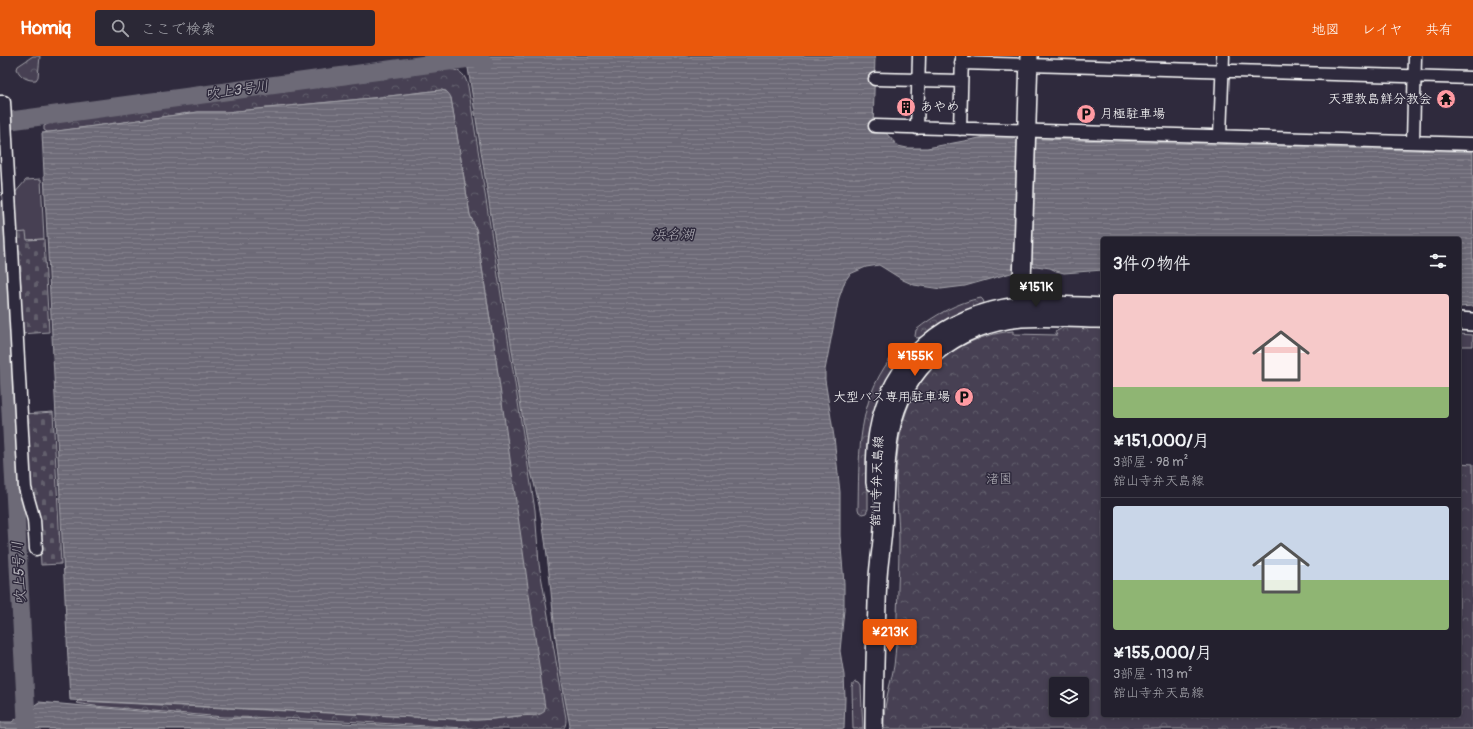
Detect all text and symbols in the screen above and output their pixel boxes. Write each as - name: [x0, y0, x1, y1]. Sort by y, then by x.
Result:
- search box: [95, 10, 375, 46]
- text: Homiq: [20, 16, 71, 40]
- icon: search: [109, 17, 131, 39]
- text: ここで検索: [141, 20, 216, 39]
- text: 地図: [1312, 21, 1340, 38]
- text: レイヤ: [1362, 21, 1403, 38]
- text: 共有: [1425, 21, 1453, 38]
- water label: 吹上3号川: [204, 77, 270, 103]
- temple icon: 天理教島鮮分教会: [1435, 88, 1457, 110]
- place label: 天理教島鮮分教会: [1328, 91, 1432, 107]
- building icon: あやめ: [895, 96, 917, 118]
- place label: あやめ: [920, 99, 959, 115]
- parking icon: 月極駐車場: [1075, 103, 1097, 125]
- place label: 月極駐車場: [1100, 106, 1165, 122]
- water label: 浜名湖: [652, 226, 695, 243]
- icon: filters: [1427, 250, 1449, 272]
- text: 3件の物件: [1113, 253, 1191, 274]
- pin: ¥151K: [1008, 274, 1064, 308]
- text: ¥151K: [1019, 279, 1053, 295]
- icon: home: [1245, 320, 1317, 392]
- pin: ¥155K: [887, 343, 943, 377]
- text: ¥155K: [897, 348, 933, 364]
- parking icon: 大型バス専用駐車場: [953, 386, 975, 408]
- place label: 大型バス専用駐車場: [833, 389, 950, 405]
- text: ¥151,000/月: [1113, 430, 1210, 451]
- street label: 舘山寺弁天島線: [867, 434, 887, 527]
- text: 3部屋 · 98 m²: [1113, 454, 1188, 470]
- park label: 渚園: [986, 471, 1012, 487]
- text: 舘山寺弁天島線: [1113, 473, 1204, 489]
- icon: home: [1245, 532, 1317, 604]
- water label: 吹上5号川: [9, 541, 29, 605]
- pin: ¥213K: [862, 619, 918, 653]
- text: ¥213K: [872, 624, 908, 640]
- text: ¥155,000/月: [1113, 642, 1212, 663]
- text: 3部屋 · 113 m²: [1113, 666, 1192, 682]
- map controls: [1049, 677, 1089, 717]
- button: layers: [1049, 677, 1089, 717]
- text: 舘山寺弁天島線: [1113, 685, 1204, 701]

